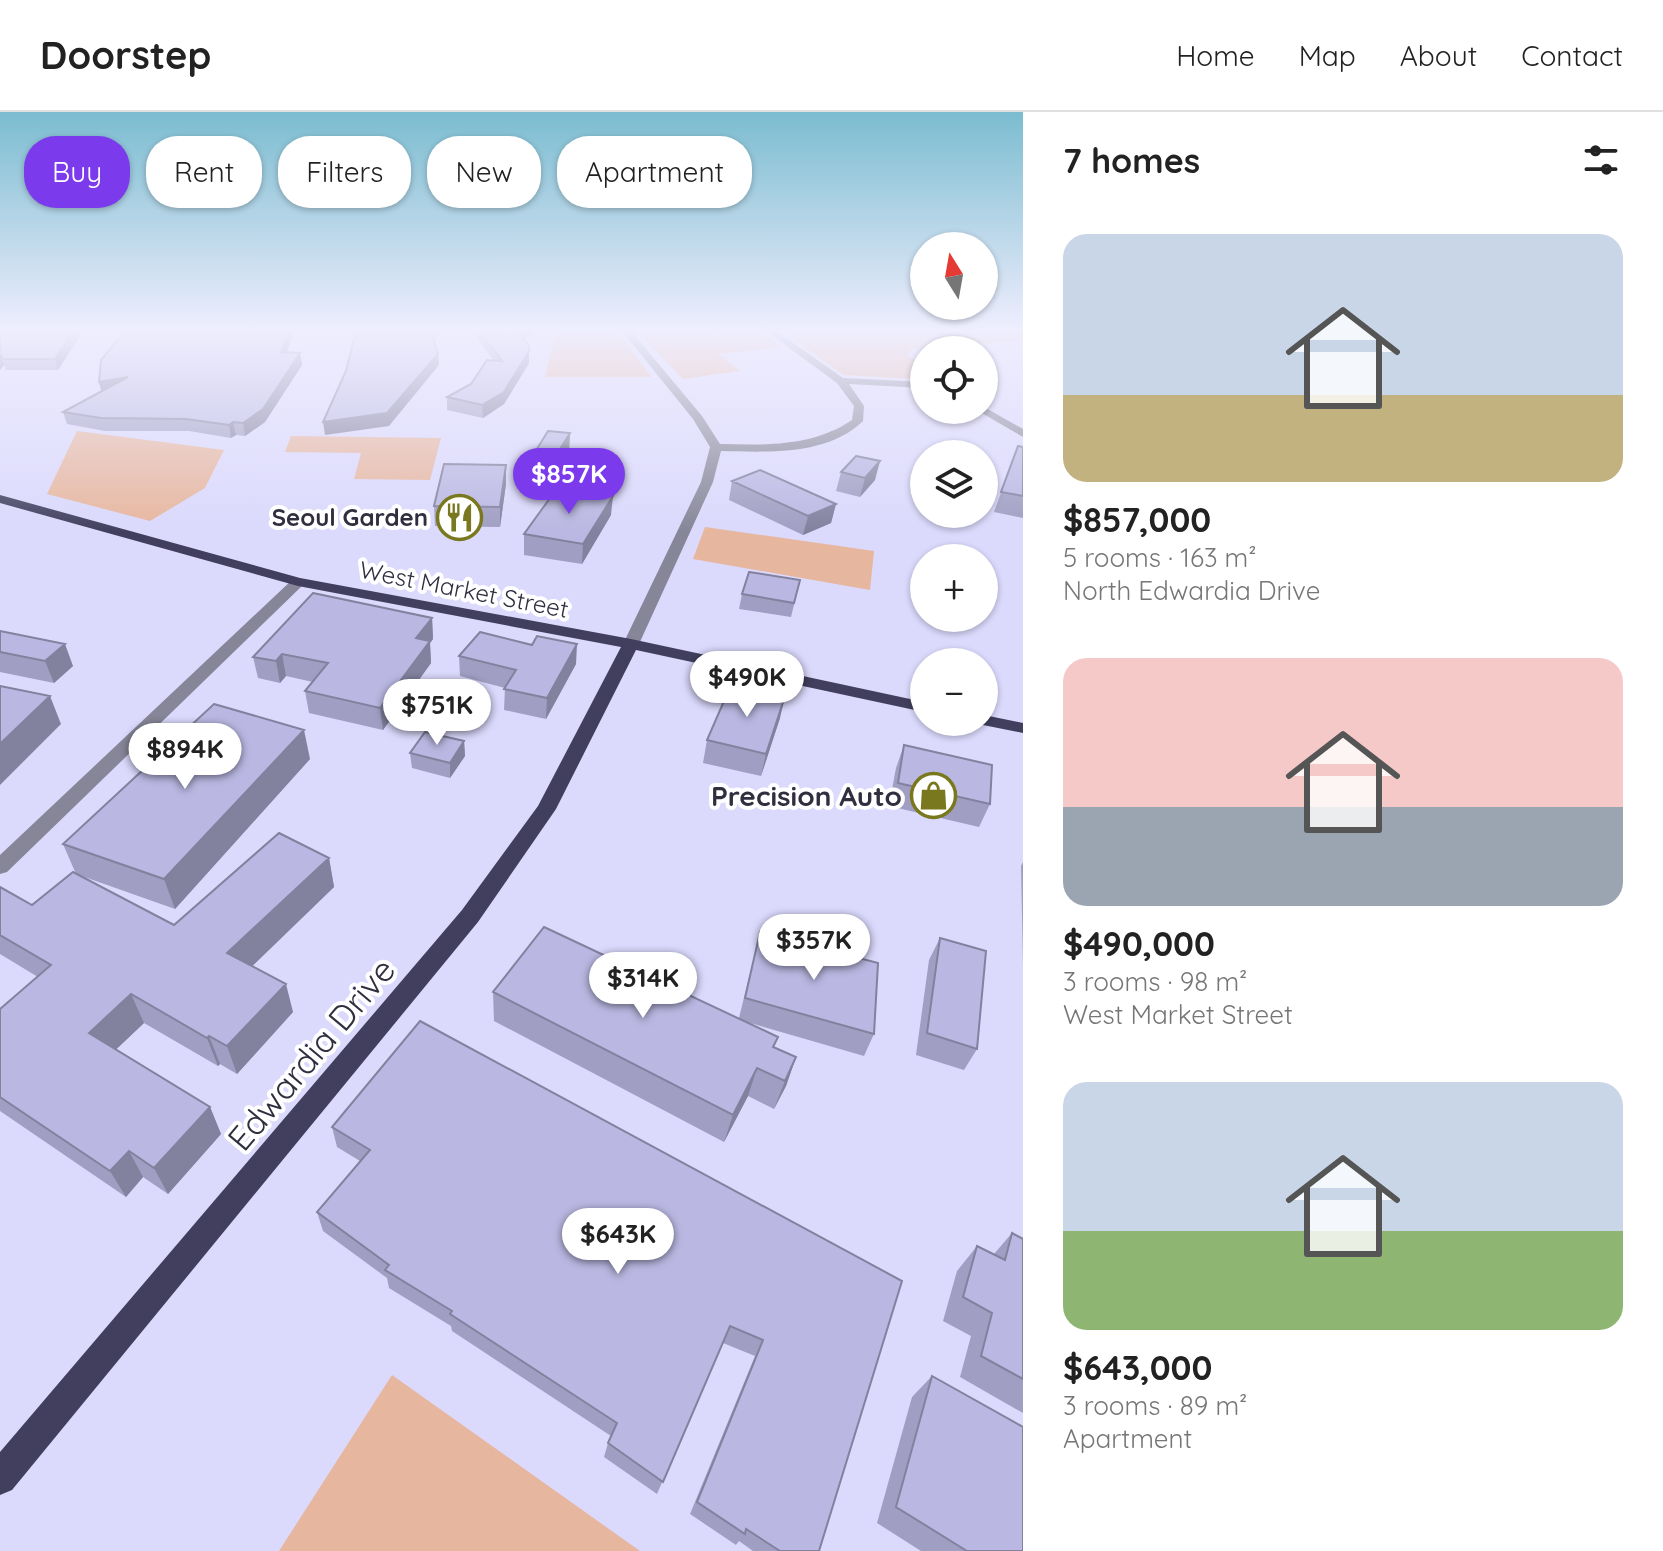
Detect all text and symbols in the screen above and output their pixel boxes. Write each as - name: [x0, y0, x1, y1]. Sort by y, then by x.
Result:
- text: Doorstep: [40, 31, 211, 79]
- text: Home: [1176, 38, 1255, 73]
- text: Map: [1299, 38, 1356, 73]
- text: About: [1400, 38, 1477, 73]
- text: Contact: [1521, 38, 1623, 73]
- chip: Buy: [24, 136, 130, 208]
- chip: Rent: [146, 136, 262, 208]
- chip: Filters: [278, 136, 411, 208]
- chip: New: [427, 136, 541, 208]
- chip: Apartment: [557, 136, 752, 208]
- icon: filters: [1579, 138, 1623, 182]
- text: 7 homes: [1063, 139, 1200, 182]
- north arrow: [910, 232, 998, 320]
- map controls: [910, 232, 998, 736]
- icon: home: [1271, 286, 1415, 430]
- button: locate: [910, 336, 998, 424]
- button: layers: [910, 440, 998, 528]
- pin: $857K: [513, 448, 625, 516]
- text: $857K: [531, 457, 607, 490]
- restaurant icon: Seoul Garden: [435, 493, 483, 541]
- text: $857,000: [1063, 498, 1211, 541]
- place label: Seoul Garden: [272, 502, 428, 532]
- text: 5 rooms · 163 m²: [1063, 541, 1257, 574]
- button: +: [910, 544, 998, 632]
- street label: West Market Street: [357, 554, 571, 624]
- text: North Edwardia Drive: [1063, 574, 1320, 607]
- button: −: [910, 648, 998, 736]
- pin: $490K: [691, 651, 803, 719]
- text: $490K: [708, 660, 786, 693]
- pin: $751K: [381, 679, 493, 747]
- text: $751K: [401, 688, 473, 721]
- icon: home: [1271, 710, 1415, 854]
- pin: $894K: [129, 723, 241, 791]
- text: $894K: [147, 732, 223, 765]
- shop icon: Precision Auto: [909, 771, 957, 819]
- place label: Precision Auto: [711, 778, 902, 813]
- pin: $357K: [758, 914, 870, 982]
- text: $490,000: [1063, 922, 1215, 965]
- text: $357K: [776, 923, 852, 956]
- street label: Edwardia Drive: [218, 949, 404, 1159]
- pin: $314K: [587, 952, 699, 1020]
- text: $314K: [607, 961, 679, 994]
- text: 3 rooms · 98 m²: [1063, 965, 1247, 998]
- text: West Market Street: [1063, 998, 1293, 1031]
- icon: home: [1271, 1134, 1415, 1278]
- pin: $643K: [562, 1208, 674, 1276]
- text: $643K: [580, 1217, 656, 1250]
- text: $643,000: [1063, 1346, 1212, 1389]
- text: 3 rooms · 89 m²: [1063, 1389, 1247, 1422]
- text: Apartment: [1063, 1422, 1192, 1455]

